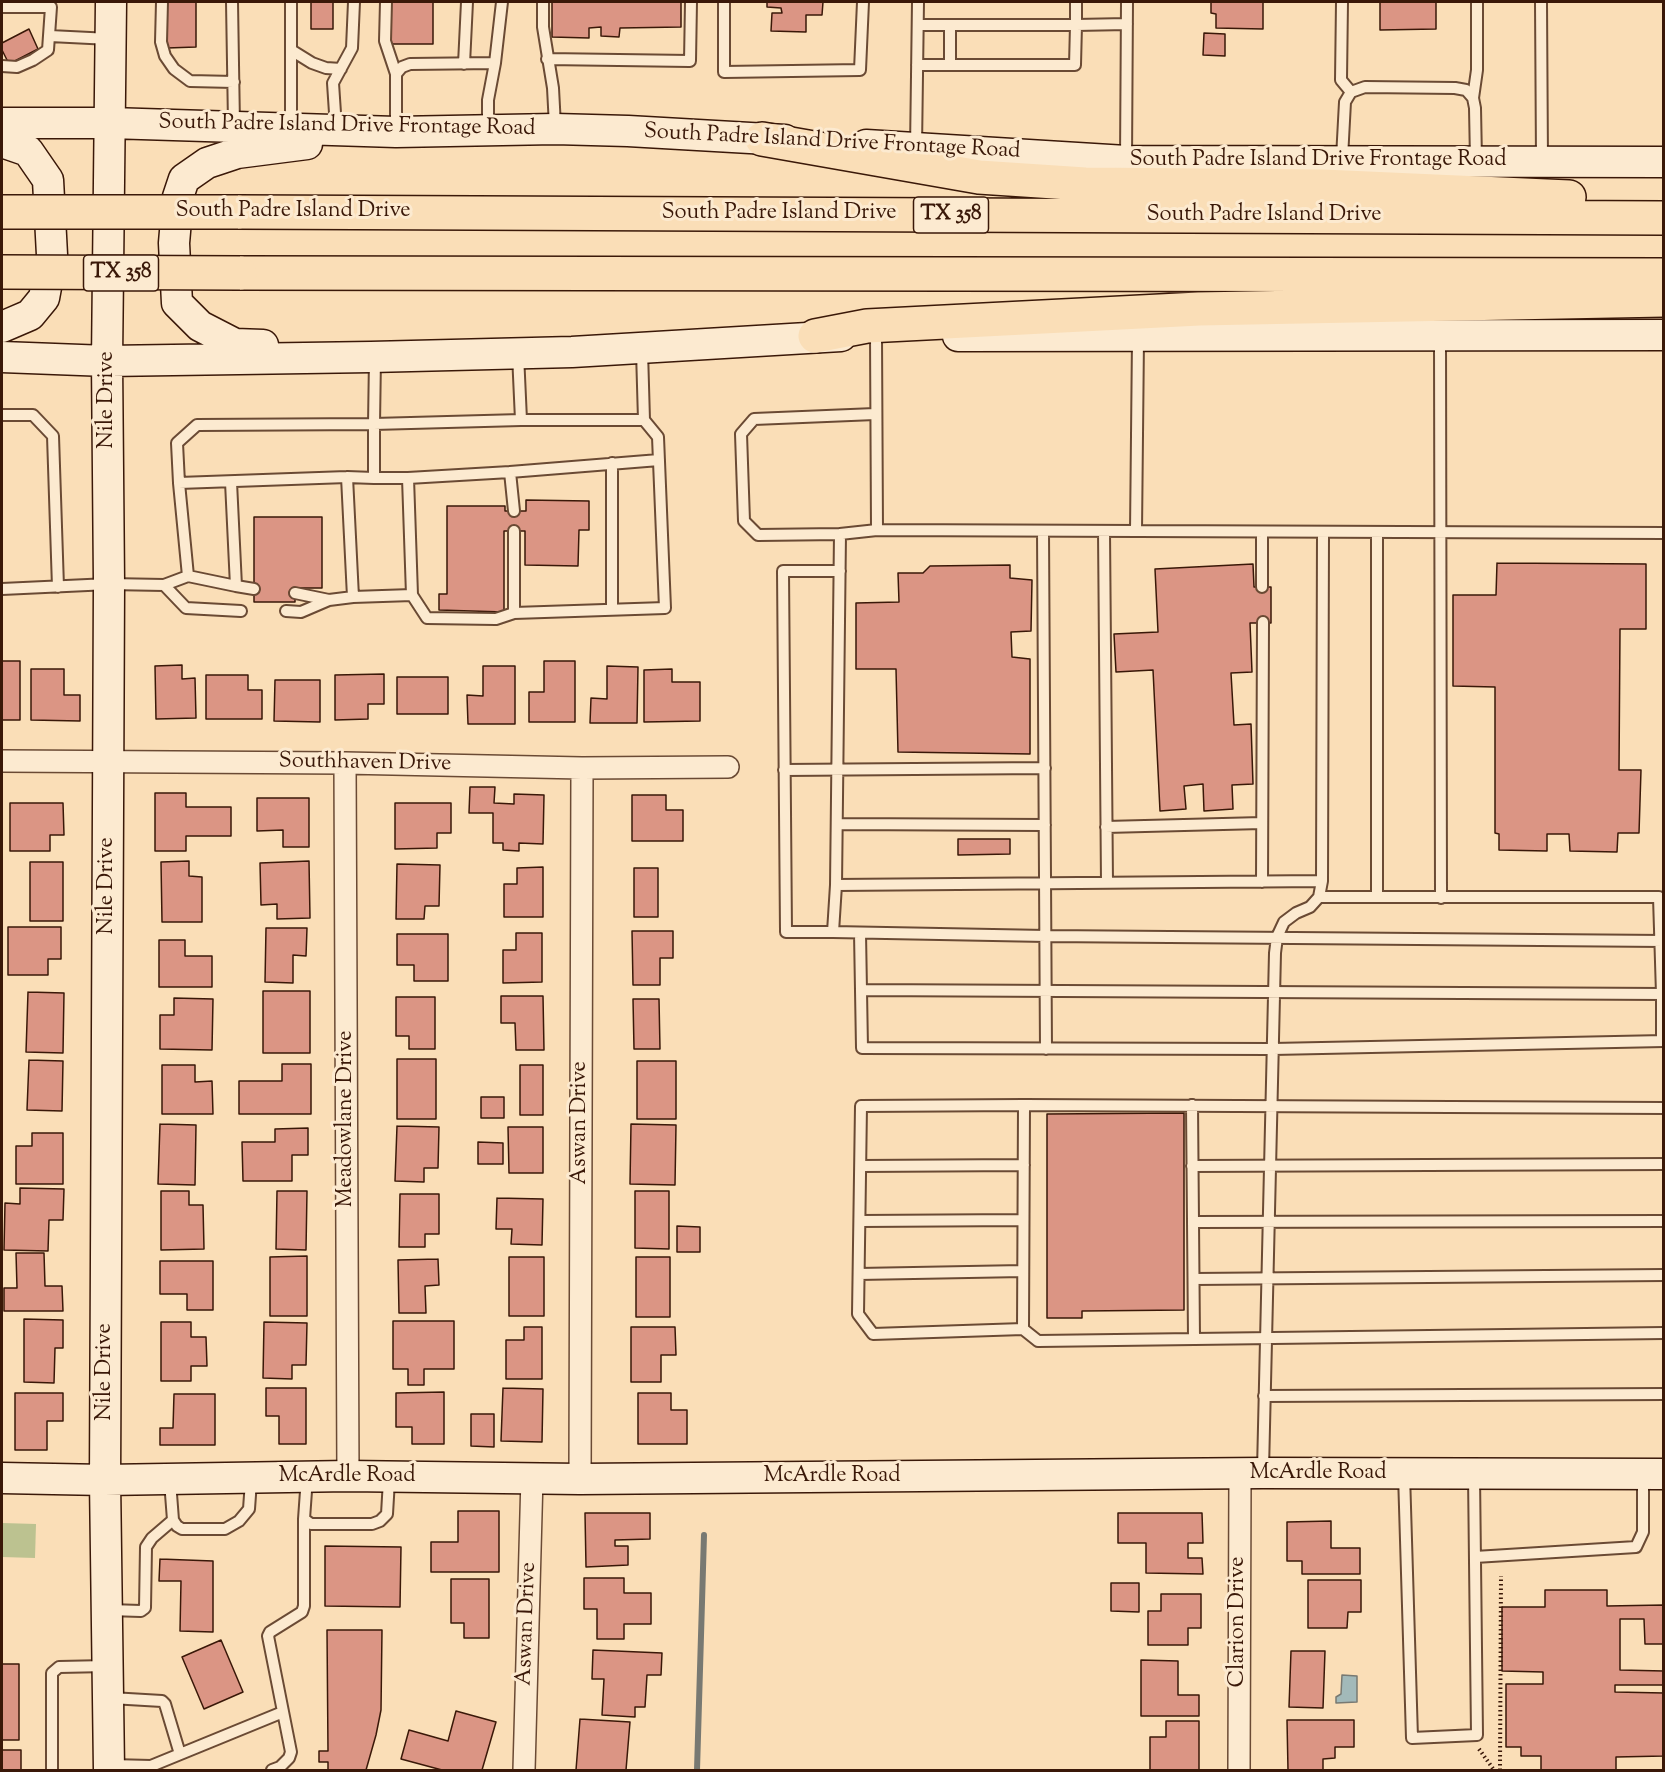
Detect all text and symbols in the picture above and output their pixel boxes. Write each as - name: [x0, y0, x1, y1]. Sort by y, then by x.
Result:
- street label: South Padre Island Drive Frontage Road: [158, 111, 536, 143]
- street label: South Padre Island Drive Frontage Road: [643, 120, 1021, 166]
- street label: South Padre Island Drive Frontage Road: [1129, 148, 1507, 174]
- road number: TX 358: [914, 197, 988, 233]
- street label: South Padre Island Drive: [175, 199, 411, 225]
- street label: South Padre Island Drive: [661, 201, 897, 227]
- street label: South Padre Island Drive: [1146, 203, 1382, 229]
- road number: TX 358: [84, 255, 158, 291]
- street label: Nile Drive: [95, 351, 121, 449]
- street label: Southhaven Drive: [278, 749, 452, 779]
- street label: Nile Drive: [95, 837, 121, 935]
- street label: Meadowlane Drive: [334, 1031, 360, 1207]
- street label: Aswan Drive: [568, 1061, 594, 1185]
- street label: Nile Drive: [93, 1323, 119, 1421]
- street label: McArdle Road: [1249, 1461, 1387, 1487]
- street label: McArdle Road: [278, 1464, 416, 1490]
- street label: McArdle Road: [763, 1464, 901, 1490]
- street label: Clarion Drive: [1226, 1557, 1252, 1687]
- street label: Aswan Drive: [513, 1562, 543, 1686]

